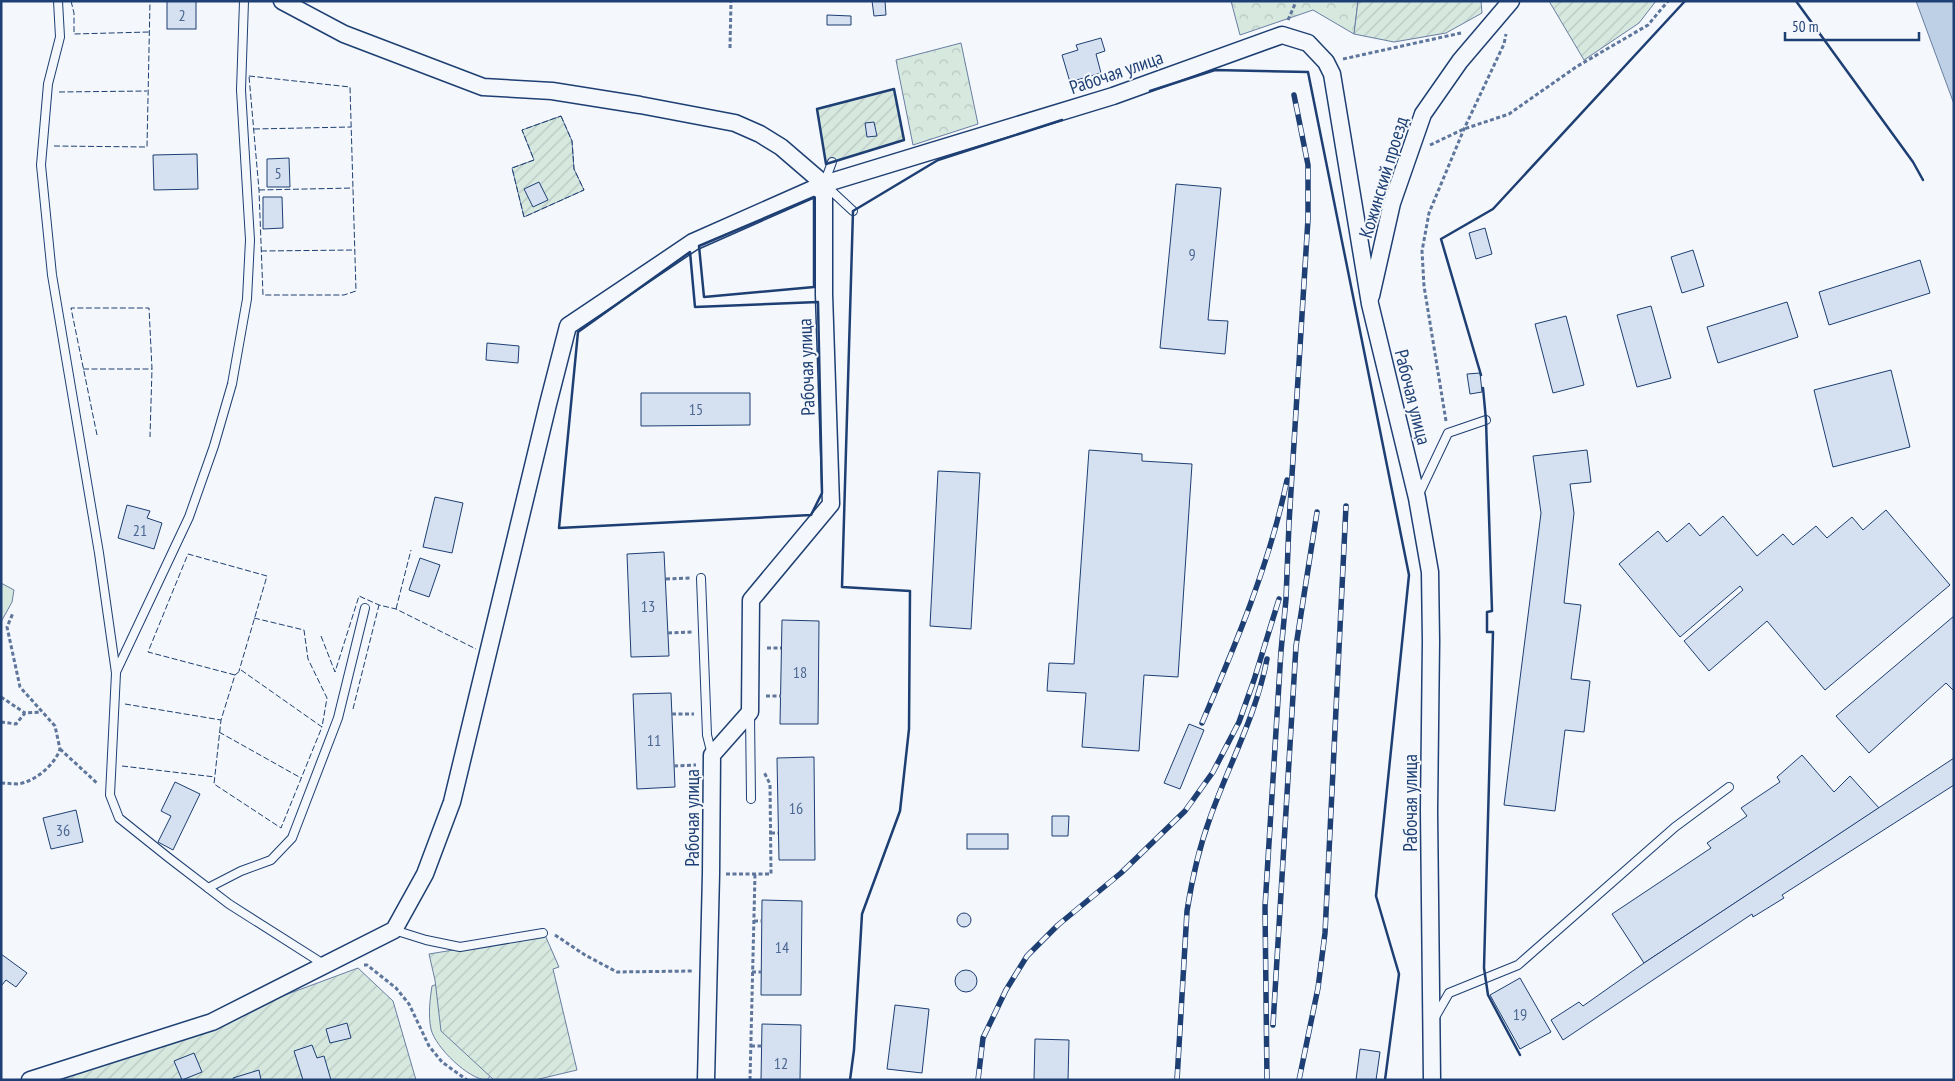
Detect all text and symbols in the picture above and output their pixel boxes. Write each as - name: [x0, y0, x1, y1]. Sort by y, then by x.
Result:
- house number: 2: [178, 5, 186, 25]
- scale bar: [1785, 10, 1919, 42]
- text: 50 m: [1792, 17, 1818, 36]
- street label: Рабочая улица: [1066, 45, 1166, 99]
- street label: Кожинский проезд: [1353, 113, 1413, 241]
- house number: 5: [274, 163, 282, 183]
- house number: 9: [1188, 244, 1196, 264]
- street label: Рабочая улица: [792, 318, 820, 416]
- street label: Рабочая улица: [1390, 347, 1436, 447]
- house number: 15: [689, 399, 703, 419]
- house number: 21: [133, 520, 147, 540]
- house number: 13: [641, 596, 655, 616]
- house number: 18: [793, 662, 807, 682]
- house number: 11: [647, 730, 661, 750]
- street label: Рабочая улица: [1398, 754, 1422, 852]
- street label: Рабочая улица: [680, 769, 704, 867]
- house number: 16: [789, 798, 803, 818]
- house number: 36: [56, 820, 70, 840]
- house number: 14: [775, 937, 789, 957]
- house number: 19: [1513, 1004, 1527, 1024]
- house number: 12: [774, 1053, 788, 1073]

